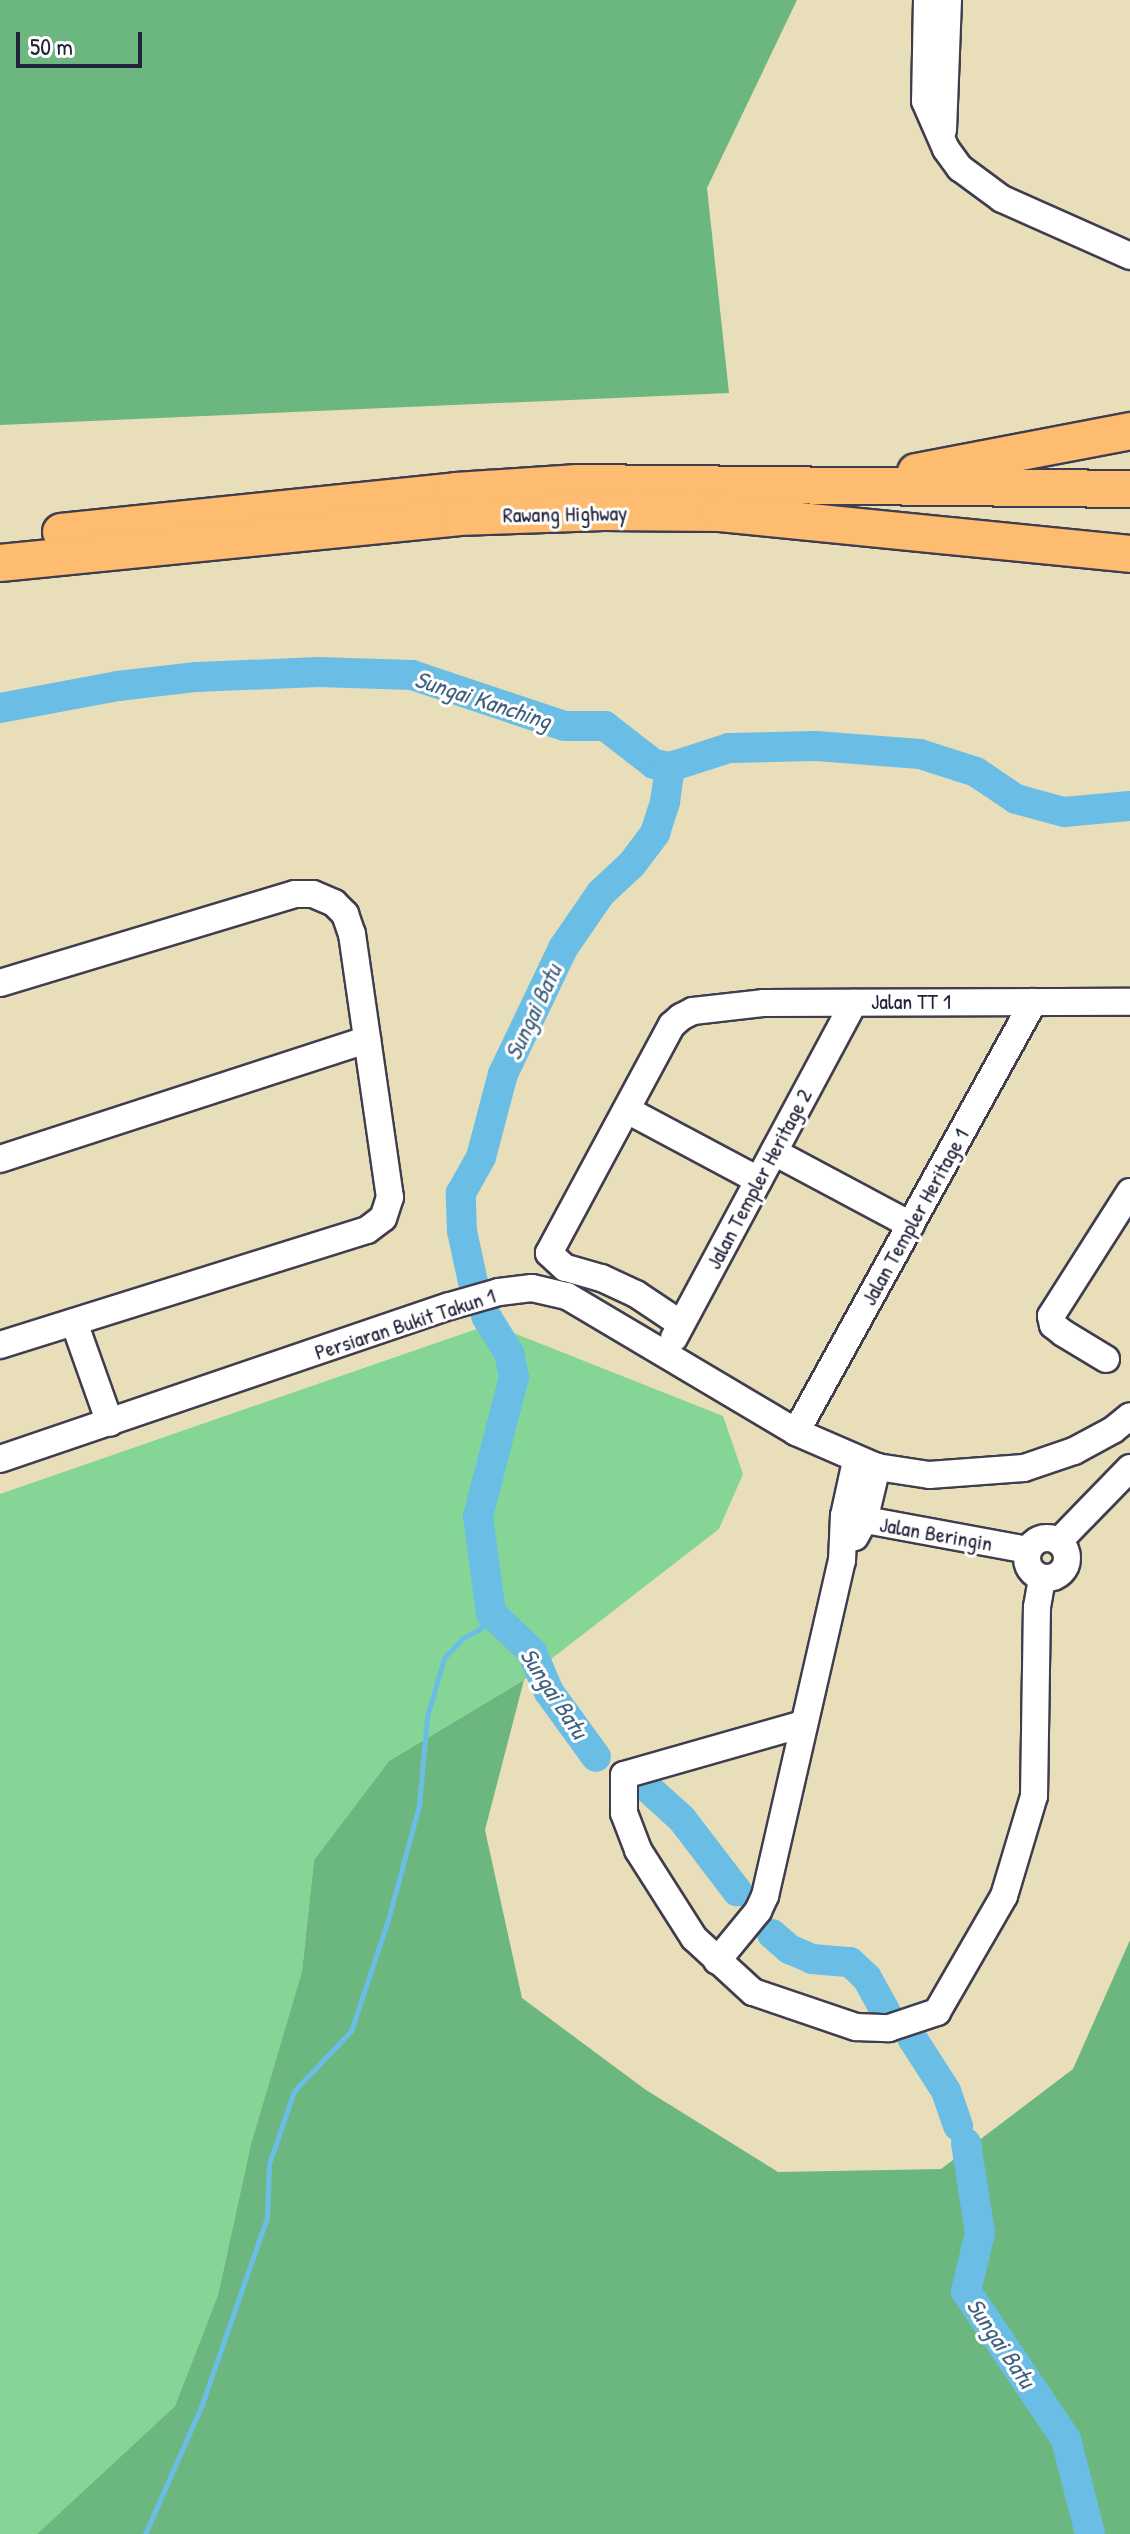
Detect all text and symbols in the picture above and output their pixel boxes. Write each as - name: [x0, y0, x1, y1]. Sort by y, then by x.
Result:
- scale bar: [20, 16, 146, 66]
- text: 50 m: [30, 30, 73, 62]
- street label: Rawang Highway: [502, 500, 628, 528]
- water label: Sungai Kanching: [411, 664, 555, 736]
- water label: Sungai Batu: [498, 960, 568, 1064]
- street label: Jalan TT 1: [871, 989, 951, 1015]
- street label: Jalan Templer Heritage 2: [700, 1084, 818, 1274]
- street label: Jalan Templer Heritage 1: [855, 1124, 975, 1310]
- street label: Persiaran Bukit Takun 1: [311, 1282, 499, 1366]
- street label: Jalan Beringin: [877, 1511, 995, 1557]
- water label: Sungai Batu: [514, 1642, 594, 1744]
- water label: Sungai Batu: [961, 2293, 1041, 2393]

